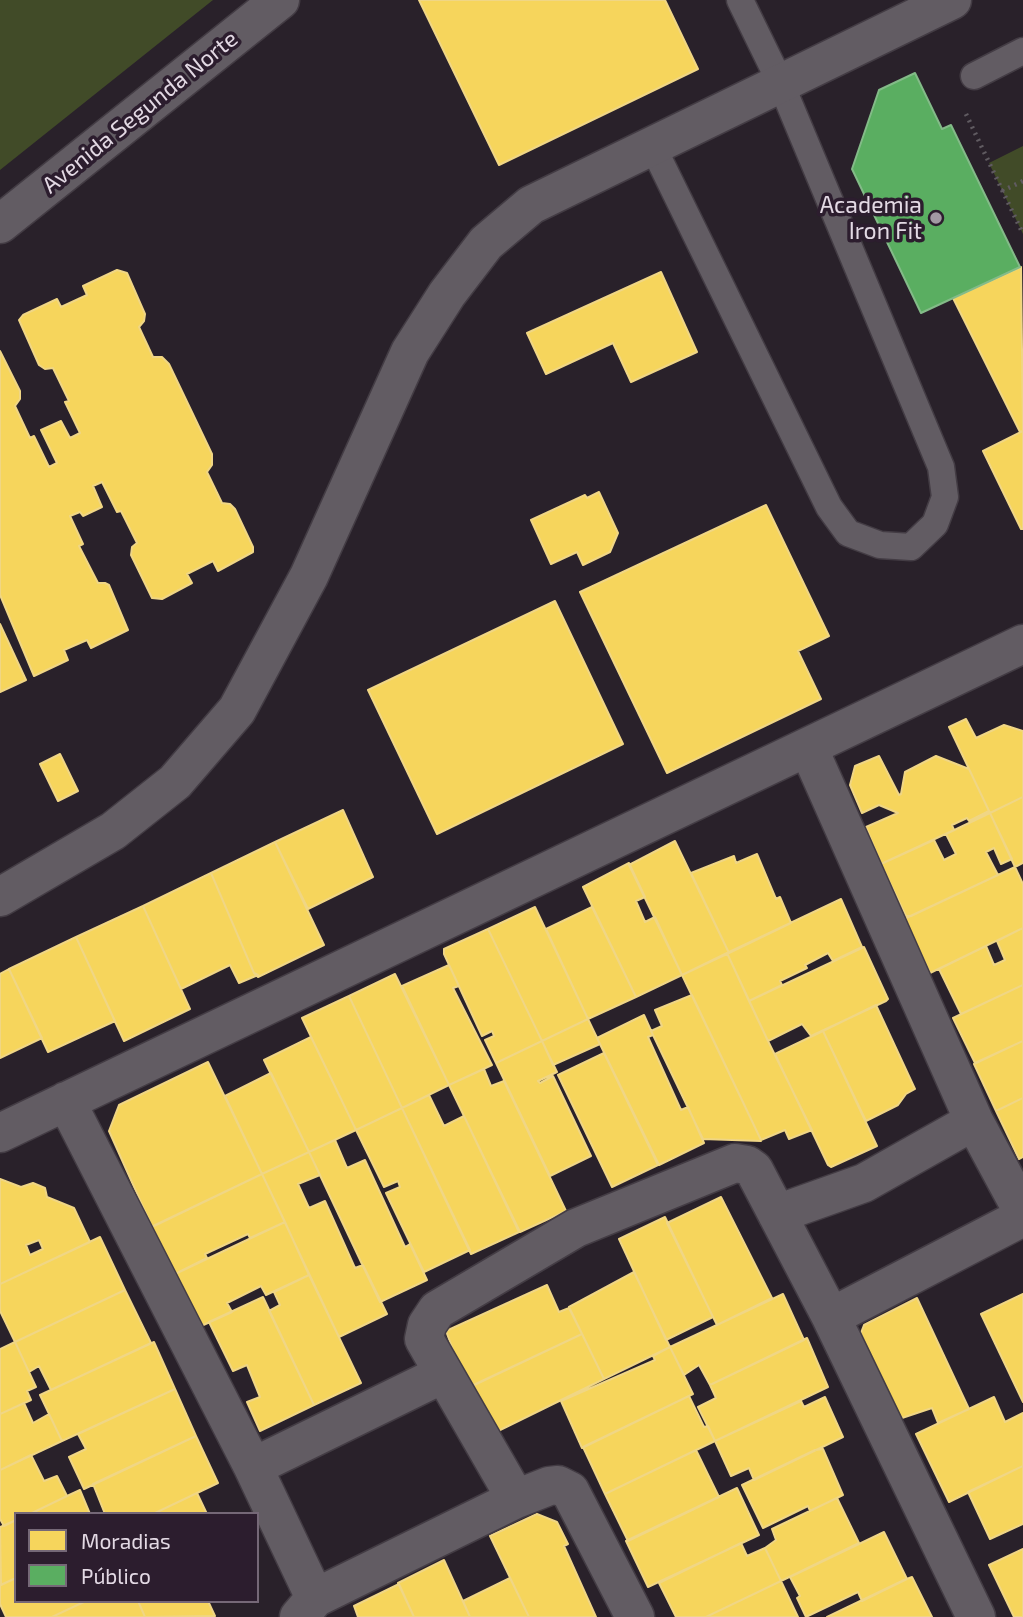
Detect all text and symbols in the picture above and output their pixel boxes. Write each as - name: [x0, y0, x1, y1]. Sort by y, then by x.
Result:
- street label: Avenida Segunda Norte: [37, 25, 243, 199]
- place label: Academia Iron Fit: [820, 191, 922, 245]
- marker: Academia Iron Fit: [928, 210, 944, 226]
- legend: [14, 1512, 259, 1603]
- text: Moradias: [81, 1528, 171, 1553]
- text: Público: [81, 1563, 151, 1588]

